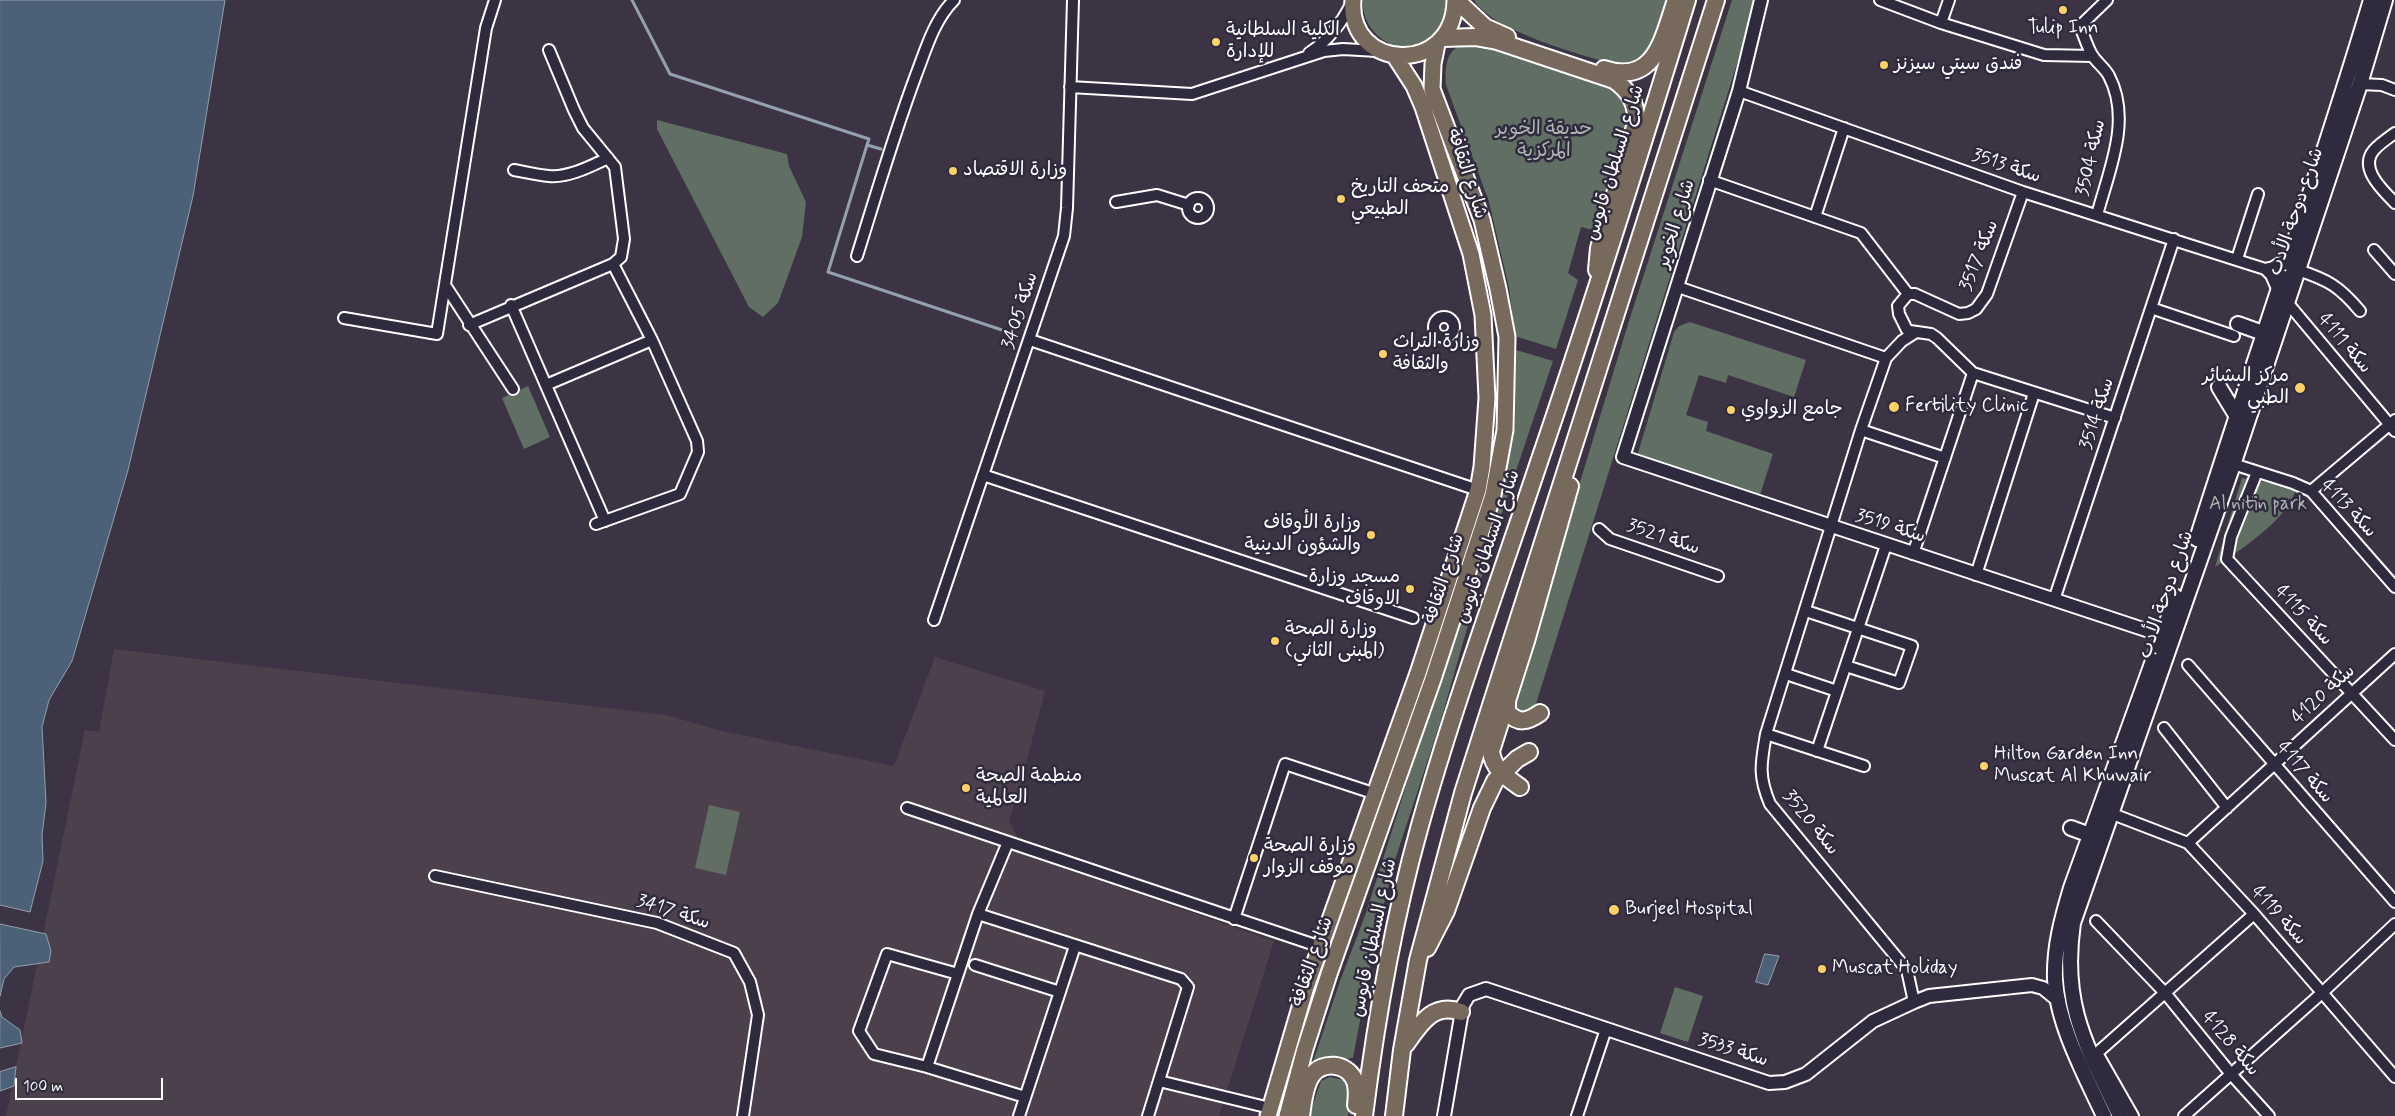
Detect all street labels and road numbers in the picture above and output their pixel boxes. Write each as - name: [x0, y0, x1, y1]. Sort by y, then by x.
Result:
- street label: شارع السلطان قابوس: [1582, 83, 1650, 243]
- street label: سكة 3504: [2072, 117, 2112, 199]
- street label: شارع الثقافة: [1441, 126, 1491, 222]
- street label: سكة 3513: [1968, 145, 2044, 189]
- street label: شارع دوحة الأدب: [2264, 145, 2330, 279]
- street label: شارع الخوير: [1653, 177, 1701, 271]
- street label: سكة 3517: [1955, 217, 2005, 295]
- street label: سكة 3405: [998, 270, 1044, 352]
- street label: سكة 4111: [2312, 309, 2376, 379]
- street label: سكة 3514: [2076, 375, 2120, 453]
- street label: شارع السلطان قابوس: [1452, 467, 1526, 627]
- street label: سكة 4113: [2315, 475, 2381, 543]
- street label: سكة 3519: [1852, 505, 1928, 549]
- street label: سكة 3521: [1624, 515, 1702, 561]
- street label: شارع دوحة الأدب: [2134, 528, 2200, 662]
- street label: شارع الثقافة: [1420, 531, 1470, 627]
- street label: سكة 4115: [2269, 581, 2337, 651]
- street label: سكة 4120: [2287, 660, 2361, 730]
- street label: سكة 4117: [2271, 737, 2337, 809]
- street label: سكة 3520: [1777, 786, 1843, 860]
- street label: شارع السلطان قابوس: [1347, 857, 1403, 1019]
- street label: سكة 4119: [2245, 881, 2311, 951]
- street label: سكة 3417: [633, 890, 713, 936]
- street label: شارع الثقافة: [1287, 914, 1339, 1010]
- street label: سكة 4128: [2196, 1007, 2264, 1081]
- street label: سكة 3533: [1695, 1029, 1771, 1073]

